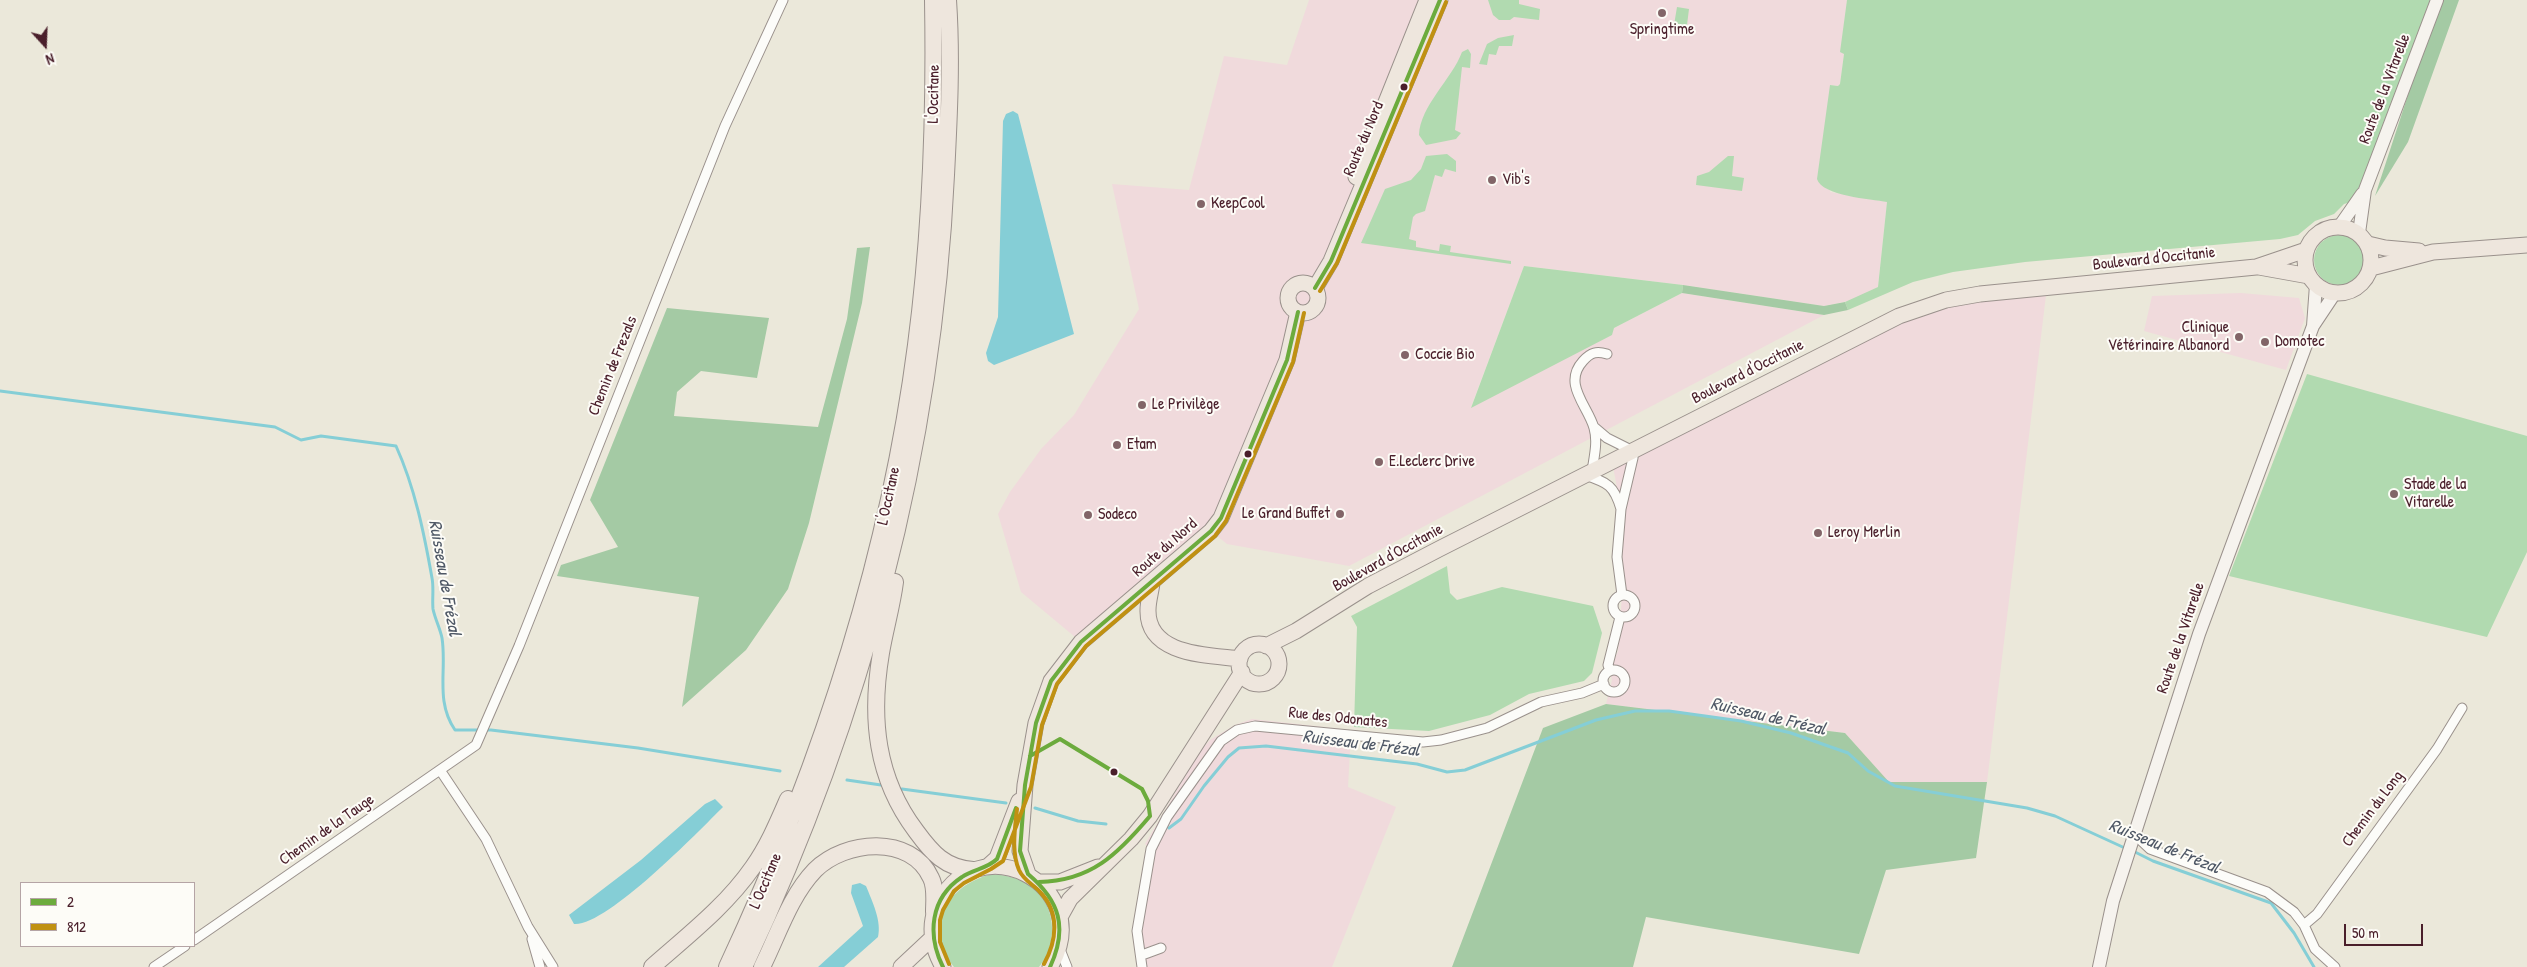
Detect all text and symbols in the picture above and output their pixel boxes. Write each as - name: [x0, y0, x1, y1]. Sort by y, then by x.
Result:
- marker: Springtime: [1656, 7, 1668, 19]
- north arrow: [20, 20, 70, 70]
- place label: Springtime: [1630, 20, 1694, 40]
- street label: Route de la Vitarelle: [2355, 31, 2415, 147]
- text: N: [44, 49, 57, 70]
- street label: L'Occitane: [924, 64, 944, 124]
- unlabelled marker: [1399, 82, 1409, 92]
- street label: Route du Nord: [1340, 99, 1388, 179]
- place label: Vib's: [1502, 170, 1530, 190]
- marker: Vib's: [1486, 174, 1498, 186]
- place label: KeepCool: [1211, 194, 1265, 214]
- marker: KeepCool: [1195, 198, 1207, 210]
- street label: Boulevard d'Occitanie: [2092, 243, 2216, 275]
- street label: Chemin de Frezals: [584, 313, 642, 419]
- place label: Clinique Vétérinaire Albanord: [2108, 318, 2229, 356]
- marker: Clinique Vétérinaire Albanord: [2233, 331, 2245, 343]
- place label: Domotec: [2275, 332, 2324, 352]
- street label: Boulevard d'Occitanie: [1689, 336, 1807, 408]
- marker: Domotec: [2259, 336, 2271, 348]
- place label: Coccie Bio: [1415, 345, 1474, 365]
- marker: Coccie Bio: [1399, 349, 1411, 361]
- place label: Le Privilège: [1152, 395, 1220, 415]
- marker: Le Privilège: [1136, 399, 1148, 411]
- place label: Etam: [1127, 435, 1157, 455]
- marker: Etam: [1111, 439, 1123, 451]
- unlabelled marker: [1243, 449, 1253, 459]
- place label: E.Leclerc Drive: [1389, 452, 1475, 472]
- marker: E.Leclerc Drive: [1373, 456, 1385, 468]
- street label: L'Occitane: [873, 465, 905, 527]
- place label: Stade de la Vitarelle: [2404, 475, 2466, 513]
- marker: Stade de la Vitarelle: [2388, 488, 2400, 500]
- place label: Le Grand Buffet: [1242, 504, 1330, 524]
- place label: Sodeco: [1098, 505, 1137, 525]
- marker: Le Grand Buffet: [1334, 508, 1346, 520]
- marker: Sodeco: [1082, 509, 1094, 521]
- street label: Route du Nord: [1129, 515, 1201, 581]
- water label: Ruisseau de Frézal: [423, 518, 465, 638]
- street label: Boulevard d'Occitanie: [1330, 520, 1446, 596]
- place label: Leroy Merlin: [1828, 523, 1900, 543]
- marker: Leroy Merlin: [1812, 527, 1824, 539]
- street label: Route de la Vitarelle: [2153, 580, 2209, 696]
- water label: Ruisseau de Frézal: [1708, 693, 1828, 741]
- street label: Rue des Odonates: [1288, 703, 1388, 733]
- water label: Ruisseau de Frézal: [1301, 726, 1421, 762]
- unlabelled marker: [1109, 767, 1119, 777]
- street label: Chemin du Long: [2338, 767, 2408, 851]
- street label: Chemin de la Tauge: [276, 790, 378, 870]
- water label: Ruisseau de Frézal: [2105, 815, 2223, 879]
- street label: L'Occitane: [746, 850, 786, 912]
- legend: [20, 882, 195, 947]
- text: 2: [67, 891, 74, 912]
- scale bar: [2347, 914, 2426, 946]
- text: 812: [67, 916, 86, 937]
- text: 50 m: [2352, 922, 2379, 943]

